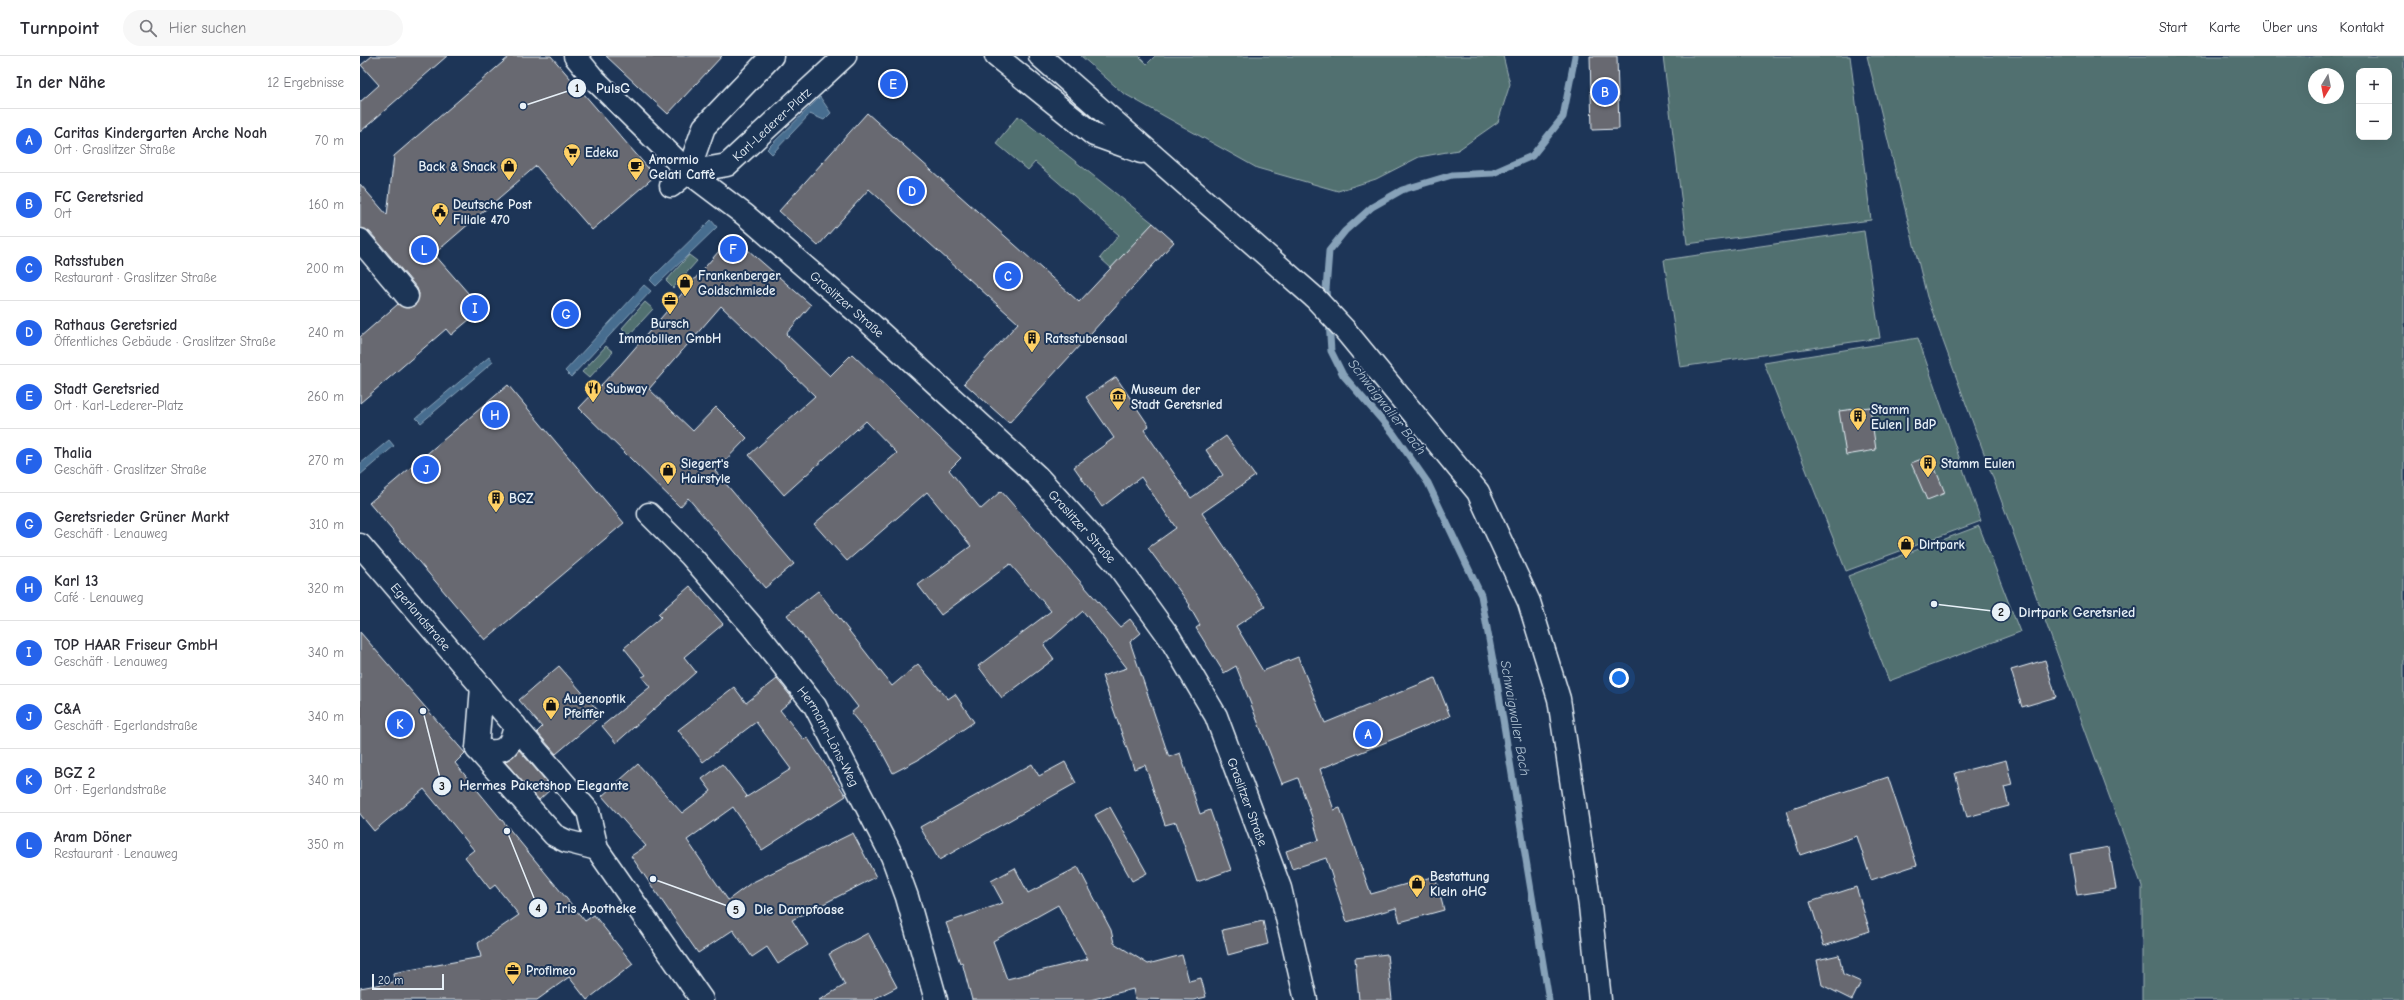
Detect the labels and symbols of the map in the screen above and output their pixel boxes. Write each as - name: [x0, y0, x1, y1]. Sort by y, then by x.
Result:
- north arrow: [2308, 68, 2344, 104]
- pin: E: [880, 69, 906, 99]
- callout: PulsG: [567, 75, 638, 101]
- pin: B: [1592, 77, 1618, 107]
- text: PulsG: [596, 80, 630, 97]
- text: 1: [575, 81, 580, 95]
- street label: Karl-Lederer-Platz: [729, 84, 814, 164]
- supermarket icon: Edeka: [562, 142, 582, 167]
- place label: Edeka: [585, 145, 619, 160]
- place label: Amormio Gelati Caffè: [649, 152, 716, 182]
- shop icon: Back & Snack: [499, 156, 519, 181]
- cafe icon: Amormio Gelati Caffè: [626, 156, 646, 181]
- place label: Back & Snack: [418, 159, 497, 174]
- pin: D: [899, 176, 925, 206]
- place label: Deutsche Post Filiale 470: [453, 197, 532, 227]
- public building icon: Deutsche Post Filiale 470: [430, 201, 450, 226]
- pin: F: [720, 234, 746, 264]
- pin: L: [411, 235, 437, 265]
- pin: C: [995, 261, 1021, 291]
- place label: Frankenberger Goldschmiede: [698, 268, 781, 298]
- street label: Graslitzer Straße: [807, 268, 888, 340]
- shop icon: Frankenberger Goldschmiede: [675, 272, 695, 297]
- office icon: Bursch Immobilien GmbH: [660, 290, 680, 315]
- pin: I: [462, 293, 488, 323]
- pin: G: [553, 299, 579, 329]
- place label: Bursch Immobilien GmbH: [619, 316, 721, 346]
- building icon: Ratsstubensaal: [1022, 328, 1042, 353]
- place label: Ratsstubensaal: [1045, 331, 1128, 346]
- water label: Schwaigwaller Bach: [1344, 356, 1430, 458]
- restaurant icon: Subway: [583, 378, 603, 403]
- place label: Subway: [606, 381, 647, 396]
- place label: Museum der Stadt Geretsried: [1131, 382, 1222, 412]
- museum icon: Museum der Stadt Geretsried: [1108, 386, 1128, 411]
- pin: H: [482, 400, 508, 430]
- place label: Stamm Eulen | BdP: [1871, 402, 1937, 432]
- building icon: Stamm Eulen | BdP: [1848, 406, 1868, 431]
- building icon: Stamm Eulen: [1918, 453, 1938, 478]
- pin: J: [413, 454, 439, 484]
- place label: Siegert's Hairstyle: [681, 456, 731, 486]
- place label: Stamm Eulen: [1941, 456, 2015, 471]
- shop icon: Siegert's Hairstyle: [658, 460, 678, 485]
- street label: Graslitzer Straße: [1046, 487, 1120, 566]
- building icon: BGZ: [486, 488, 506, 513]
- place label: BGZ: [509, 491, 534, 506]
- shop icon: Dirtpark: [1896, 534, 1916, 559]
- place label: Dirtpark: [1919, 537, 1965, 552]
- street label: Egerlandstraße: [388, 580, 455, 654]
- callout: Dirtpark Geretsried: [1991, 599, 2144, 625]
- text: Dirtpark Geretsried: [2019, 604, 2135, 621]
- text: 2: [1998, 605, 2004, 619]
- water label: Schwaigwaller Bach: [1496, 659, 1534, 777]
- your location: [1609, 668, 1629, 688]
- street label: Hermann-Löns-Weg: [795, 683, 862, 789]
- place label: Augenoptik Pfeiffer: [564, 691, 626, 721]
- shop icon: Augenoptik Pfeiffer: [541, 695, 561, 720]
- pin: K: [387, 709, 413, 739]
- pin: A: [1355, 719, 1381, 749]
- street label: Graslitzer Straße: [1225, 755, 1271, 848]
- callout: Hermes Paketshop Elegante: [432, 773, 637, 799]
- text: Hermes Paketshop Elegante: [459, 777, 629, 794]
- text: 3: [439, 779, 445, 793]
- place label: Bestattung Klein oHG: [1430, 869, 1490, 899]
- shop icon: Bestattung Klein oHG: [1407, 873, 1427, 898]
- callout: Iris Apotheke: [528, 895, 644, 921]
- callout: Die Dampfoase: [726, 896, 852, 922]
- text: Iris Apotheke: [556, 900, 636, 917]
- text: 4: [535, 901, 541, 915]
- text: Die Dampfoase: [754, 901, 844, 918]
- text: 5: [733, 903, 739, 917]
- office icon: Profimeo: [503, 960, 523, 985]
- place label: Profimeo: [526, 963, 576, 978]
- scale bar: [372, 972, 444, 991]

